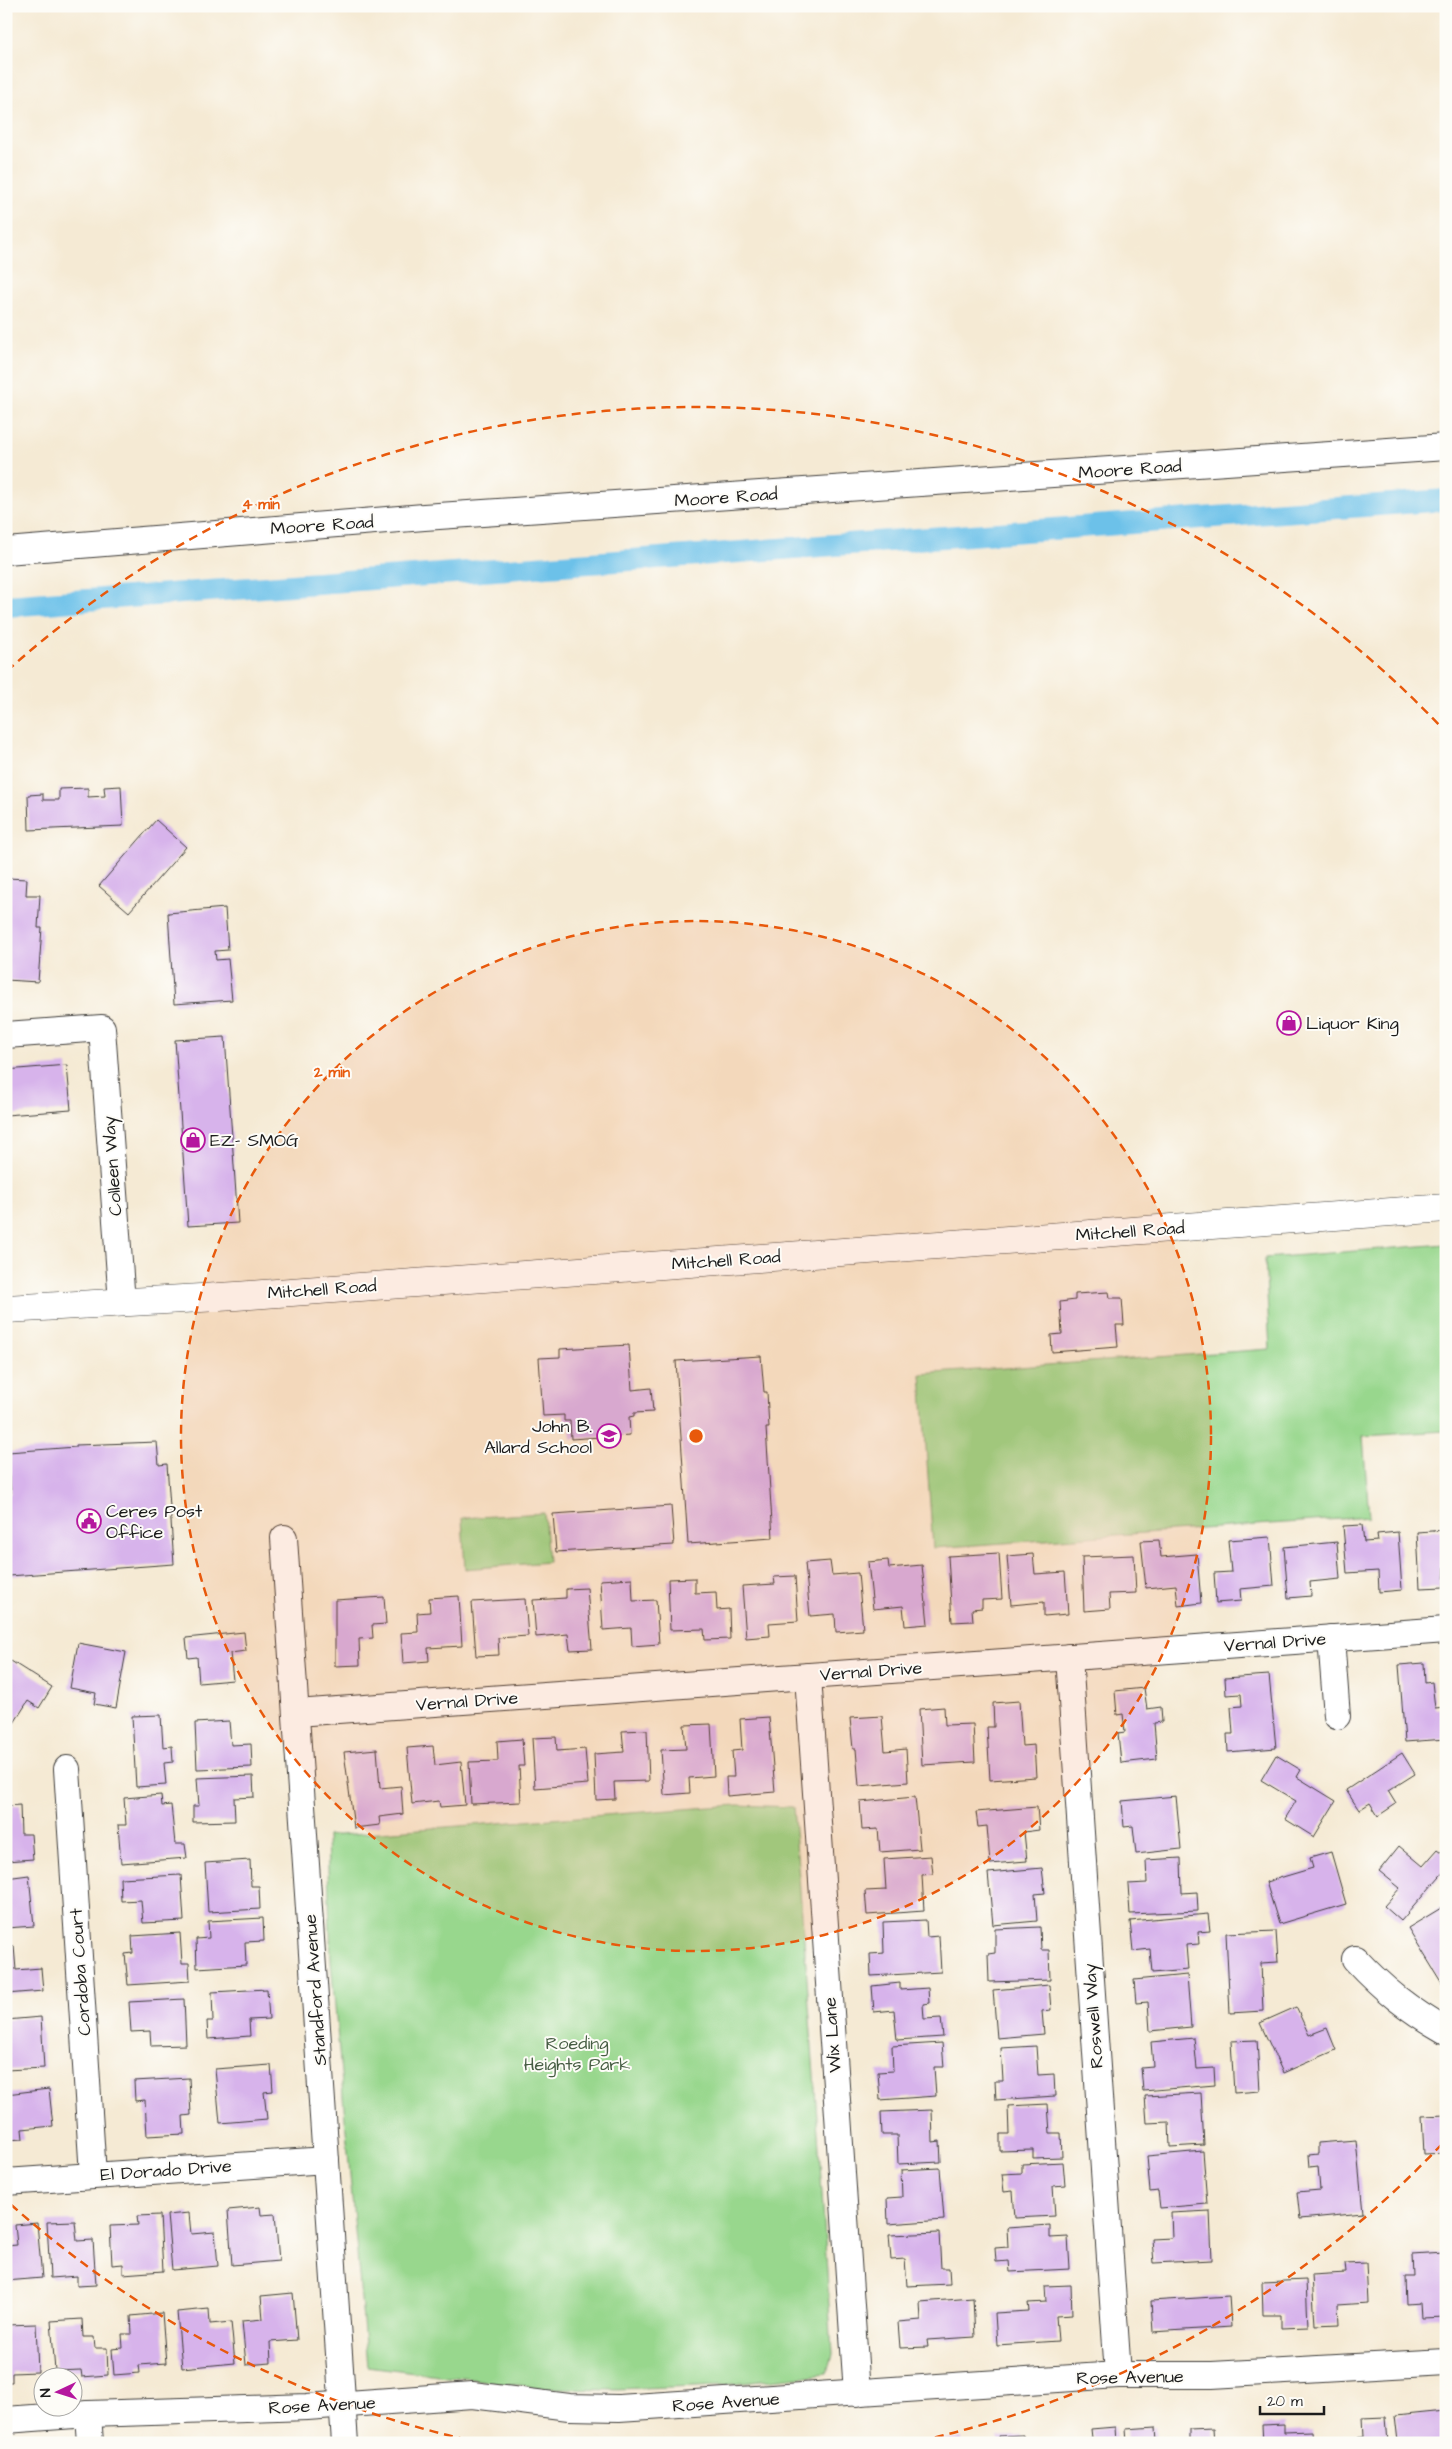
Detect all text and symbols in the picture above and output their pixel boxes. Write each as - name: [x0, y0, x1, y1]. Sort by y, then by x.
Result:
- street label: Moore Road: [1078, 453, 1182, 486]
- street label: Moore Road: [674, 481, 778, 514]
- text: 4 min: [242, 494, 280, 515]
- street label: Moore Road: [270, 509, 374, 542]
- shop icon: Liquor King: [1276, 1010, 1302, 1036]
- place label: Liquor King: [1306, 1011, 1399, 1037]
- text: 2 min: [313, 1062, 351, 1083]
- street label: Colleen Way: [97, 1115, 129, 1217]
- shop icon: EZ- SMOG: [180, 1127, 206, 1153]
- place label: EZ- SMOG: [210, 1128, 299, 1153]
- street label: Mitchell Road: [1075, 1215, 1185, 1248]
- street label: Mitchell Road: [671, 1244, 781, 1277]
- street label: Mitchell Road: [267, 1273, 377, 1306]
- place label: John B. Allard School: [484, 1414, 592, 1460]
- school or university icon: John B. Allard School: [596, 1423, 622, 1449]
- centre of rings: [687, 1427, 705, 1445]
- place label: Ceres Post Office: [106, 1499, 203, 1545]
- public building icon: Ceres Post Office: [76, 1508, 102, 1534]
- street label: Vernal Drive: [1223, 1626, 1327, 1659]
- street label: Vernal Drive: [819, 1655, 923, 1688]
- street label: Vernal Drive: [415, 1685, 519, 1718]
- street label: Cordoba Court: [64, 1907, 97, 2037]
- street label: Standford Avenue: [298, 1913, 333, 2067]
- street label: Roswell Way: [1077, 1962, 1111, 2069]
- street label: Wix Lane: [817, 1996, 848, 2074]
- park label: Roeding Heights Park: [524, 2031, 630, 2078]
- street label: El Dorado Drive: [100, 2153, 233, 2188]
- street label: Rose Avenue: [1076, 2364, 1184, 2391]
- north arrow: [32, 2366, 82, 2416]
- scale bar: [1260, 2384, 1323, 2416]
- street label: Rose Avenue: [672, 2386, 781, 2419]
- text: N: [36, 2388, 56, 2398]
- street label: Rose Avenue: [268, 2390, 377, 2421]
- text: 20 m: [1267, 2391, 1303, 2412]

